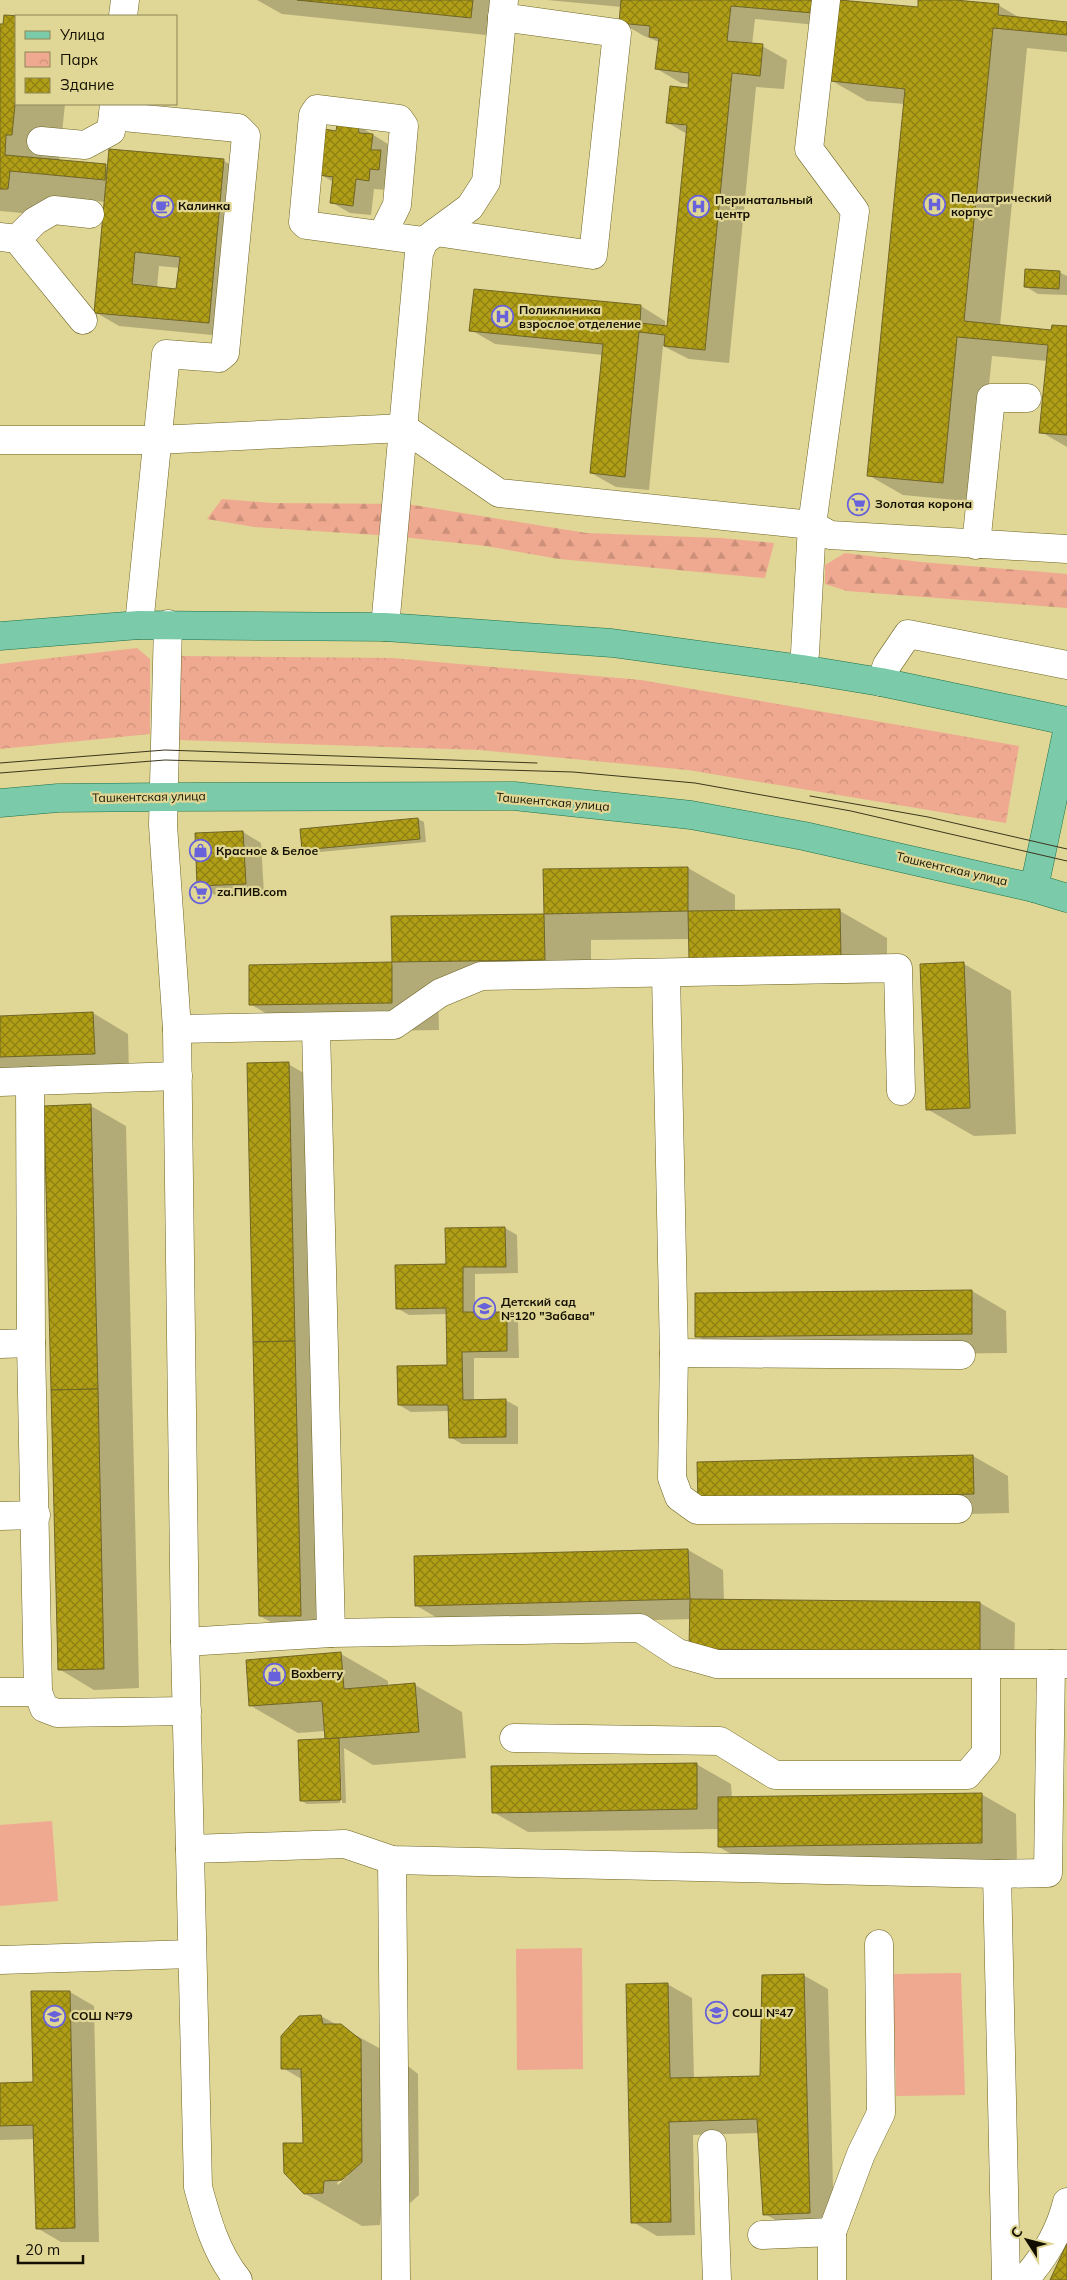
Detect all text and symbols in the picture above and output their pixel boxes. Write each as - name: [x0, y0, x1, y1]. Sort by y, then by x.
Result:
- legend: [15, 15, 178, 105]
- text: Улица: [59, 25, 105, 44]
- text: Парк: [60, 50, 99, 69]
- text: Здание: [60, 75, 114, 94]
- place label: Педиатрический корпус: [951, 190, 1052, 219]
- place label: Перинатальный центр: [715, 192, 813, 221]
- hospital icon: Педиатрический корпус: [923, 193, 947, 217]
- cafe icon: Калинка: [150, 194, 174, 218]
- hospital icon: Перинатальный центр: [687, 195, 711, 219]
- place label: Калинка: [178, 198, 230, 213]
- place label: Поликлиника взрослое отделение: [519, 302, 641, 331]
- hospital icon: Поликлиника взрослое отделение: [491, 305, 515, 329]
- supermarket icon: Золотая корона: [847, 492, 871, 516]
- place label: Золотая корона: [875, 496, 972, 511]
- street label: Ташкентская улица: [92, 788, 206, 805]
- street label: Ташкентская улица: [496, 789, 610, 814]
- shop icon: Красное & Белое: [188, 839, 212, 863]
- place label: Красное & Белое: [216, 843, 319, 858]
- street label: Ташкентская улица: [895, 848, 1009, 889]
- supermarket icon: za.ПИВ.com: [189, 880, 213, 904]
- place label: za.ПИВ.com: [217, 884, 287, 899]
- place label: Детский сад №120 "Забава": [501, 1294, 595, 1323]
- school or university icon: Детский сад №120 "Забава": [473, 1297, 497, 1321]
- shop icon: Boxberry: [263, 1662, 287, 1686]
- place label: Boxberry: [291, 1666, 344, 1681]
- school or university icon: СОШ №47: [704, 2001, 728, 2025]
- school or university icon: СОШ №79: [43, 2004, 67, 2028]
- place label: СОШ №47: [732, 2005, 794, 2020]
- place label: СОШ №79: [71, 2008, 133, 2023]
- north arrow: [1002, 2215, 1052, 2265]
- text: С: [1006, 2223, 1027, 2242]
- scale bar: [18, 2232, 82, 2264]
- text: 20 m: [25, 2240, 60, 2259]

